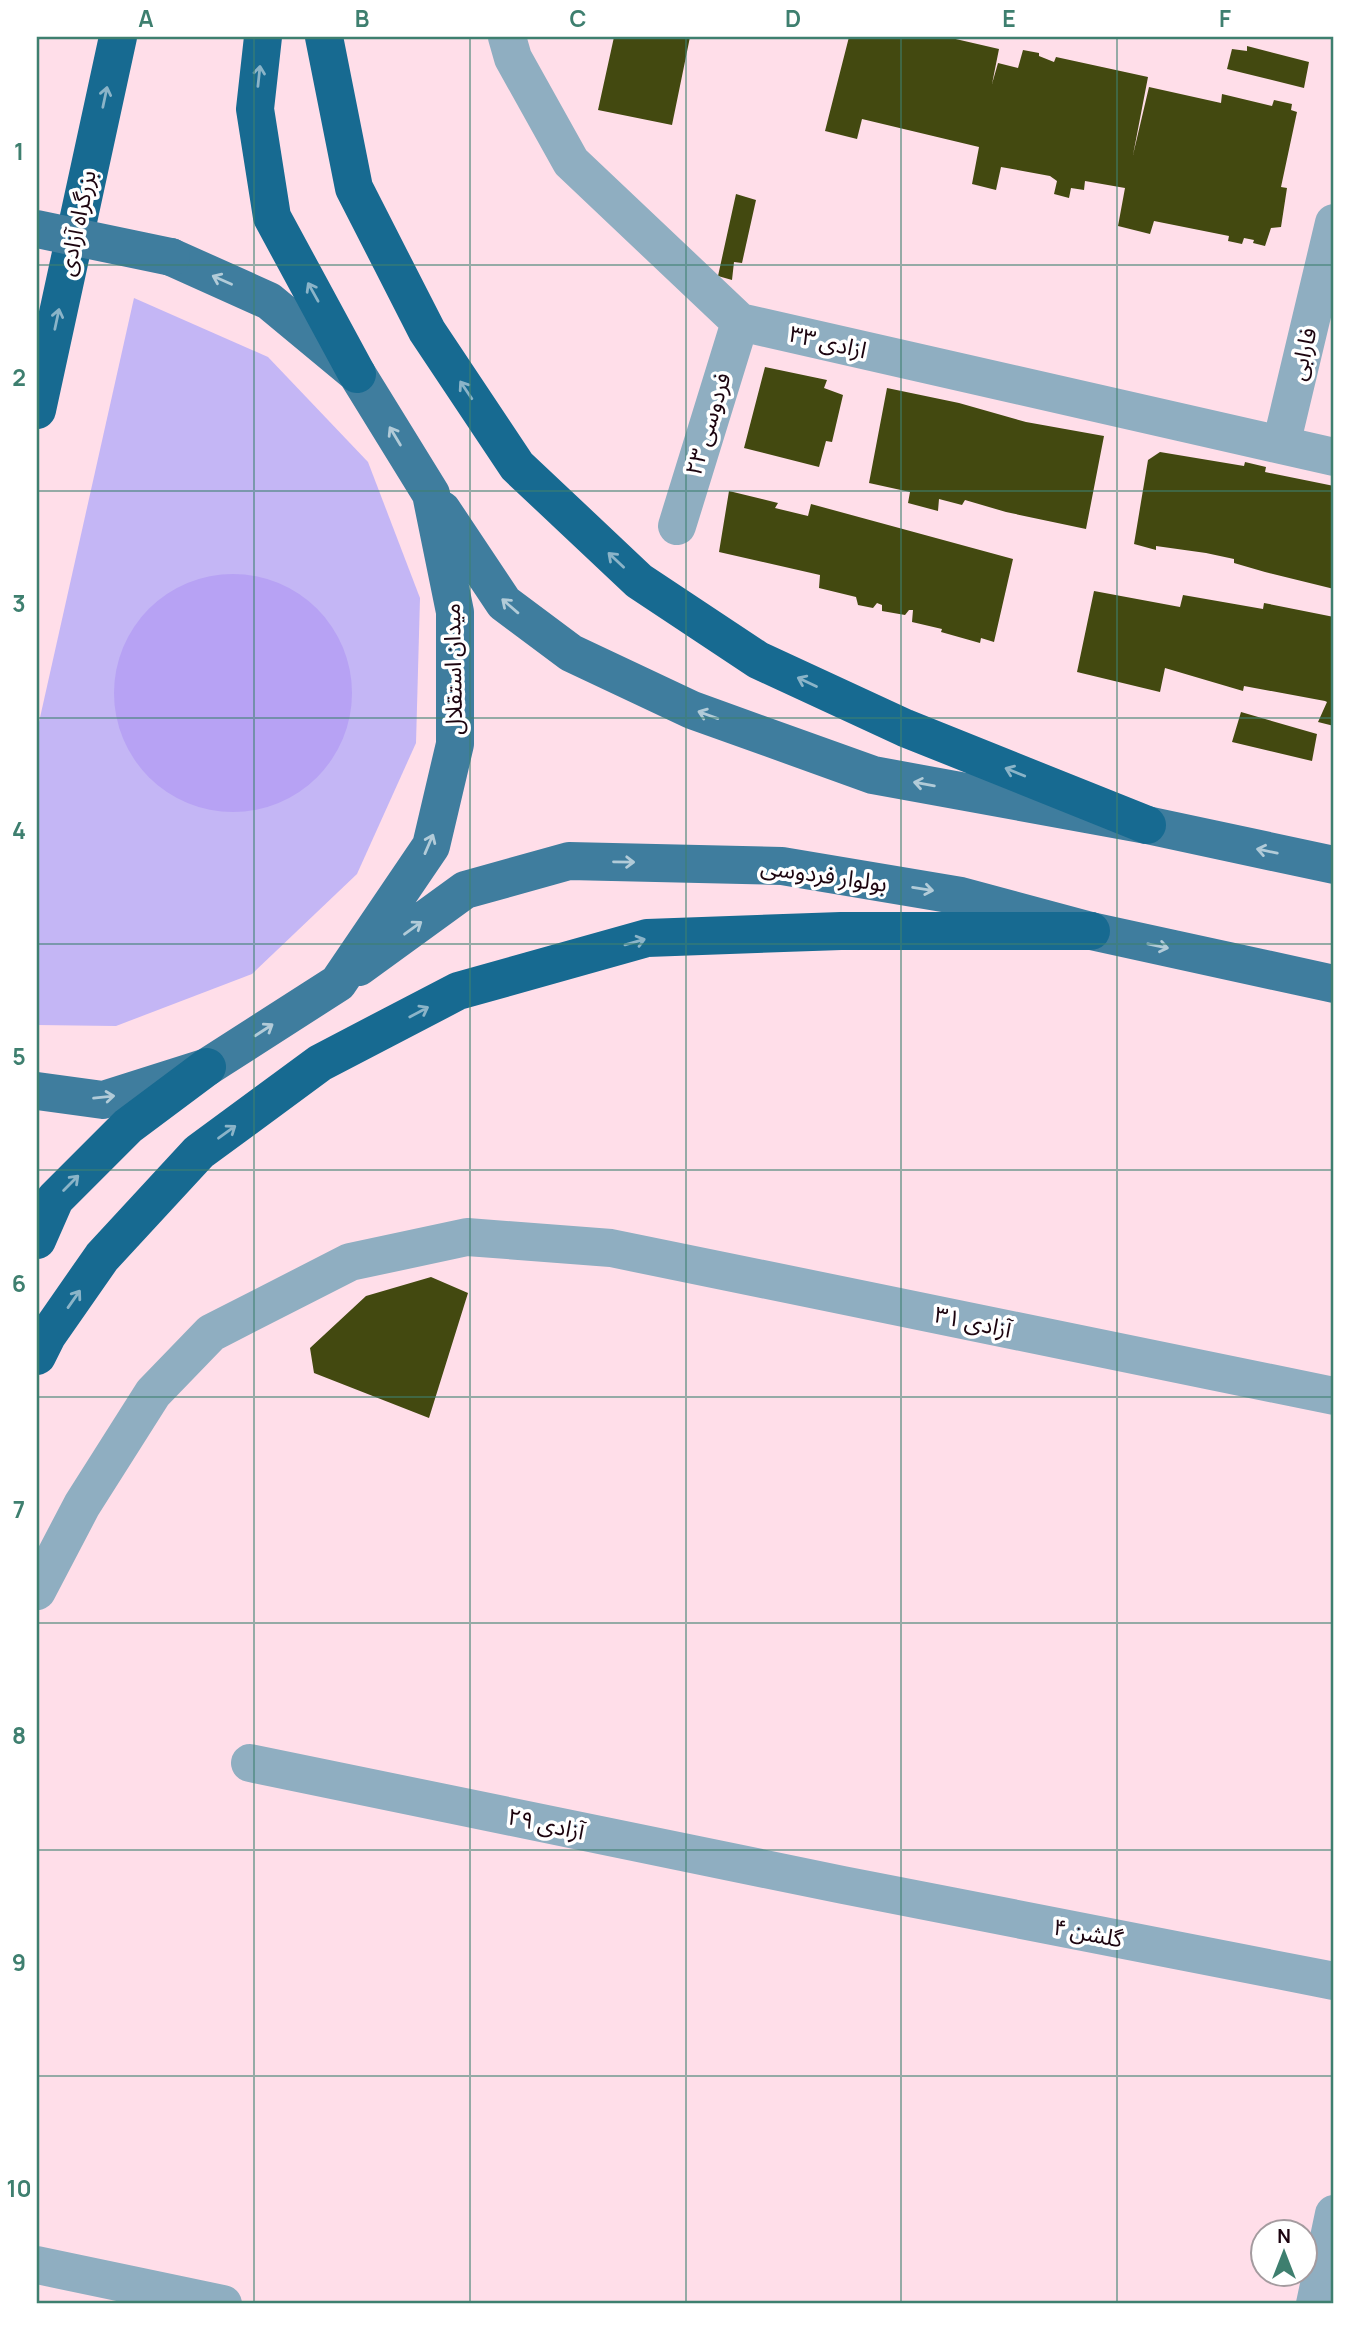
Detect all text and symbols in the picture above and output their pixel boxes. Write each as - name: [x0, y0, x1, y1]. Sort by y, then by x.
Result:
- text: A: [138, 2, 154, 34]
- text: B: [355, 2, 369, 34]
- text: C: [570, 2, 587, 34]
- text: D: [785, 2, 801, 34]
- text: E: [1002, 2, 1016, 34]
- text: F: [1219, 2, 1231, 34]
- one-way arrow: [252, 66, 265, 88]
- one-way arrow: [99, 86, 112, 109]
- text: 1: [14, 135, 24, 167]
- street label: بزرگراه آزادی: [49, 167, 103, 279]
- one-way arrow: [211, 272, 232, 285]
- one-way arrow: [306, 282, 319, 303]
- one-way arrow: [50, 308, 64, 331]
- street label: ازادی ۳۳: [787, 317, 870, 365]
- street label: فارابی: [1280, 324, 1324, 383]
- text: 2: [12, 361, 26, 393]
- street label: فردوسی ۲۳: [676, 368, 738, 479]
- one-way arrow: [459, 381, 473, 400]
- one-way arrow: [388, 426, 402, 446]
- one-way arrow: [608, 551, 625, 568]
- text: 3: [12, 587, 26, 619]
- one-way arrow: [501, 598, 519, 614]
- street label: میدان استقلال: [435, 603, 469, 735]
- one-way arrow: [796, 675, 817, 688]
- one-way arrow: [697, 708, 719, 720]
- one-way arrow: [1005, 765, 1027, 778]
- one-way arrow: [913, 777, 936, 790]
- text: 4: [12, 814, 26, 846]
- one-way arrow: [423, 834, 436, 855]
- one-way arrow: [1256, 843, 1279, 857]
- street label: بولوار فردوسی: [759, 849, 889, 899]
- one-way arrow: [612, 856, 635, 869]
- one-way arrow: [911, 883, 934, 896]
- one-way arrow: [403, 921, 422, 935]
- one-way arrow: [624, 934, 646, 947]
- one-way arrow: [1146, 939, 1169, 953]
- one-way arrow: [408, 1004, 429, 1018]
- one-way arrow: [254, 1023, 273, 1038]
- text: 5: [12, 1040, 26, 1072]
- one-way arrow: [92, 1090, 115, 1103]
- one-way arrow: [217, 1124, 235, 1139]
- one-way arrow: [63, 1174, 80, 1191]
- text: 6: [12, 1267, 26, 1299]
- one-way arrow: [67, 1290, 81, 1309]
- street label: آزادی ۳۱: [932, 1297, 1016, 1345]
- text: 7: [13, 1493, 25, 1525]
- text: 8: [12, 1719, 26, 1751]
- street label: آزادی ۲۹: [505, 1799, 589, 1847]
- street label: گلشن ۴: [1051, 1910, 1126, 1955]
- text: 9: [12, 1946, 26, 1978]
- text: 10: [6, 2172, 32, 2204]
- north arrow: [1248, 2218, 1318, 2288]
- text: N: [1277, 2223, 1291, 2249]

